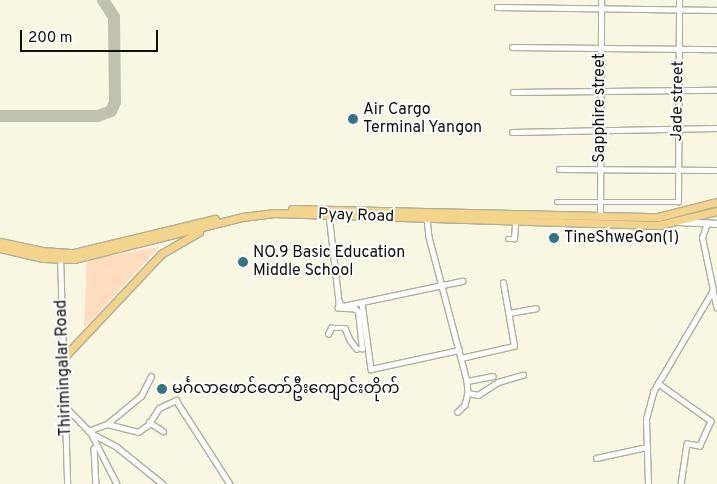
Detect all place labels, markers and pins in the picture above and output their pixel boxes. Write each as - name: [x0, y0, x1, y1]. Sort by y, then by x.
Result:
- place label: Air Cargo Terminal Yangon: [363, 100, 483, 138]
- marker: Air Cargo Terminal Yangon: [347, 113, 359, 125]
- place label: TineShweGon(1): [564, 228, 679, 248]
- marker: TineShweGon(1): [548, 232, 560, 244]
- place label: NO.9 Basic Education Middle School: [253, 243, 405, 281]
- marker: NO.9 Basic Education Middle School: [237, 256, 249, 268]
- place label: မင်္ဂလာဖောင်တော်ဦးကျောင်းတိုက်: [172, 379, 400, 399]
- marker: မင်္ဂလာဖောင်တော်ဦးကျောင်းတိုက်: [156, 383, 168, 395]

